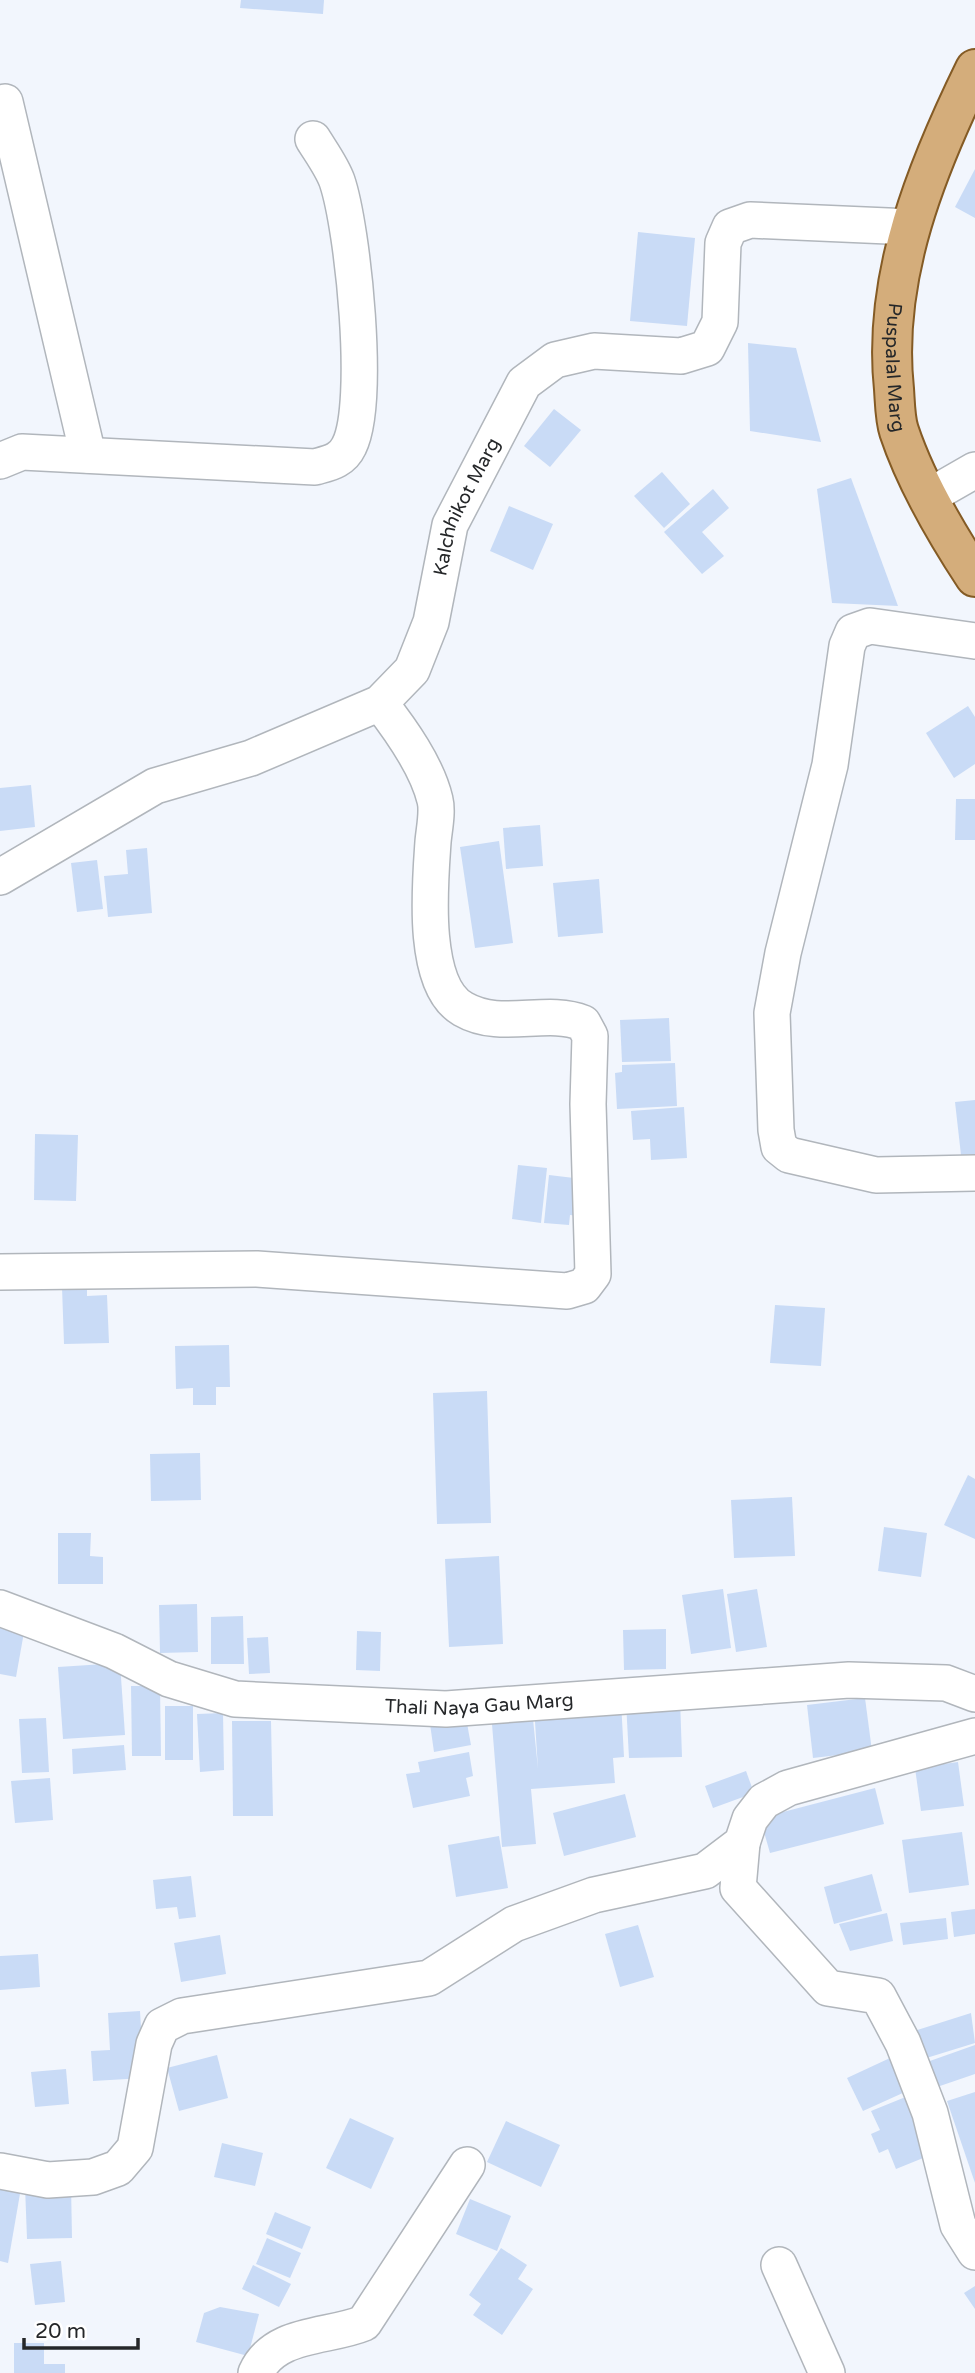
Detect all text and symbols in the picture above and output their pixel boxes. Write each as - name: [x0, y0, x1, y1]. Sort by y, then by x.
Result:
- street label: Puspalal Marg: [881, 302, 910, 434]
- street label: Kalchhikot Marg: [429, 434, 504, 578]
- street label: Thali Naya Gau Marg: [384, 1689, 574, 1720]
- scale bar: [24, 2306, 138, 2350]
- text: 20 m: [35, 2319, 86, 2344]

